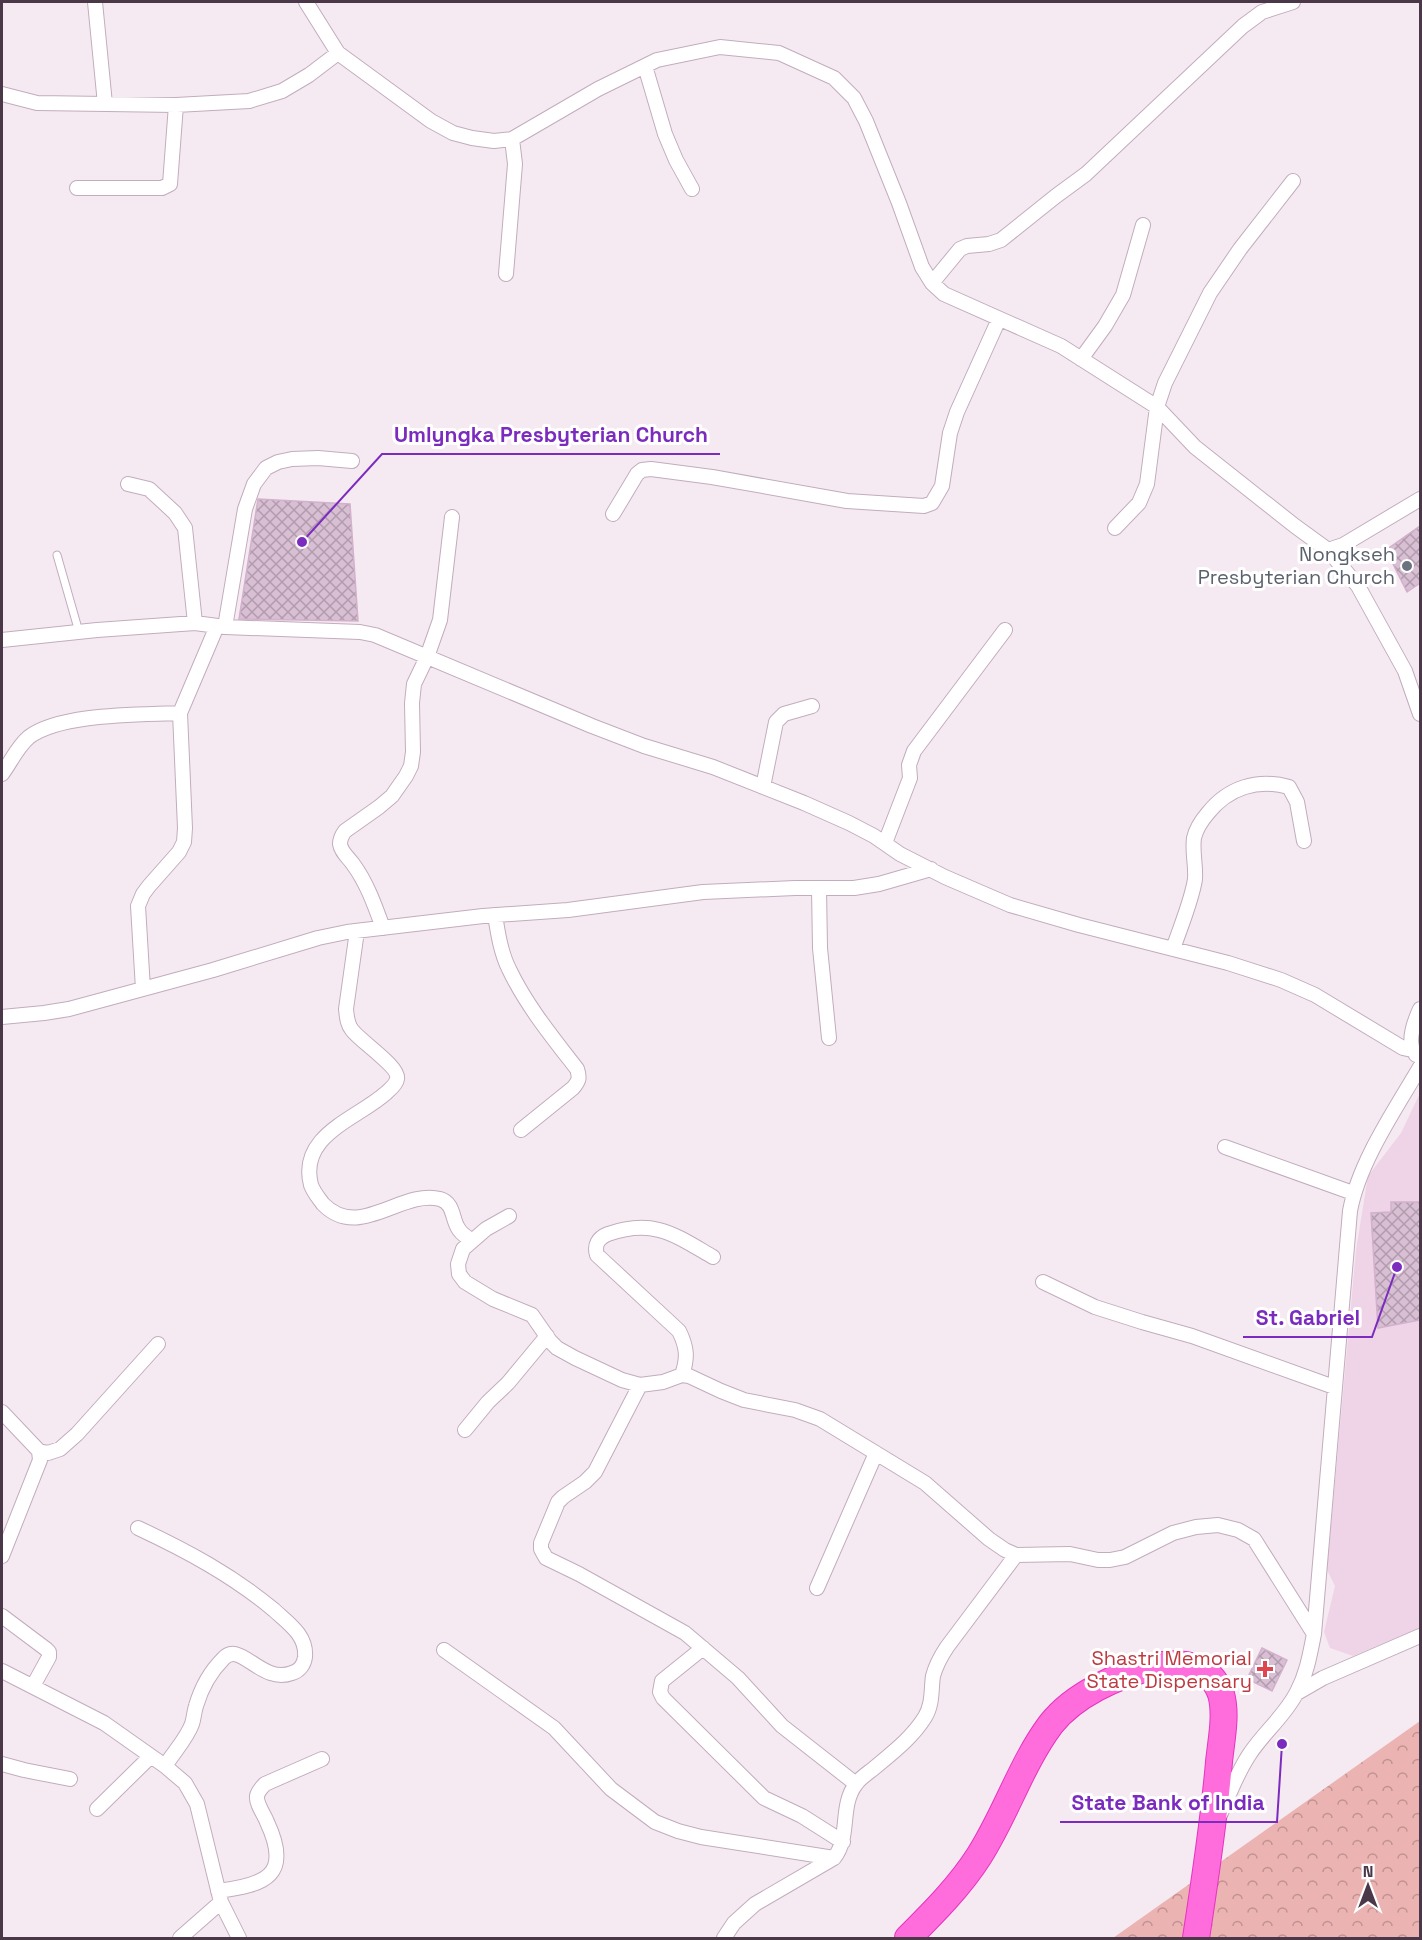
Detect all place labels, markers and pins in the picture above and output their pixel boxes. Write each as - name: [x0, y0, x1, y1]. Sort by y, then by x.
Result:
- callout: Umlyngka Presbyterian Church: [382, 415, 720, 454]
- place label: Nongkseh Presbyterian Church: [1198, 541, 1395, 590]
- marker: Nongkseh Presbyterian Church: [1400, 559, 1414, 573]
- callout: St. Gabriel: [1243, 1298, 1372, 1337]
- place label: Shastri Memorial State Dispensary: [1086, 1645, 1252, 1694]
- marker: Shastri Memorial State Dispensary: [1256, 1660, 1274, 1678]
- callout: State Bank of India: [1060, 1783, 1277, 1822]

